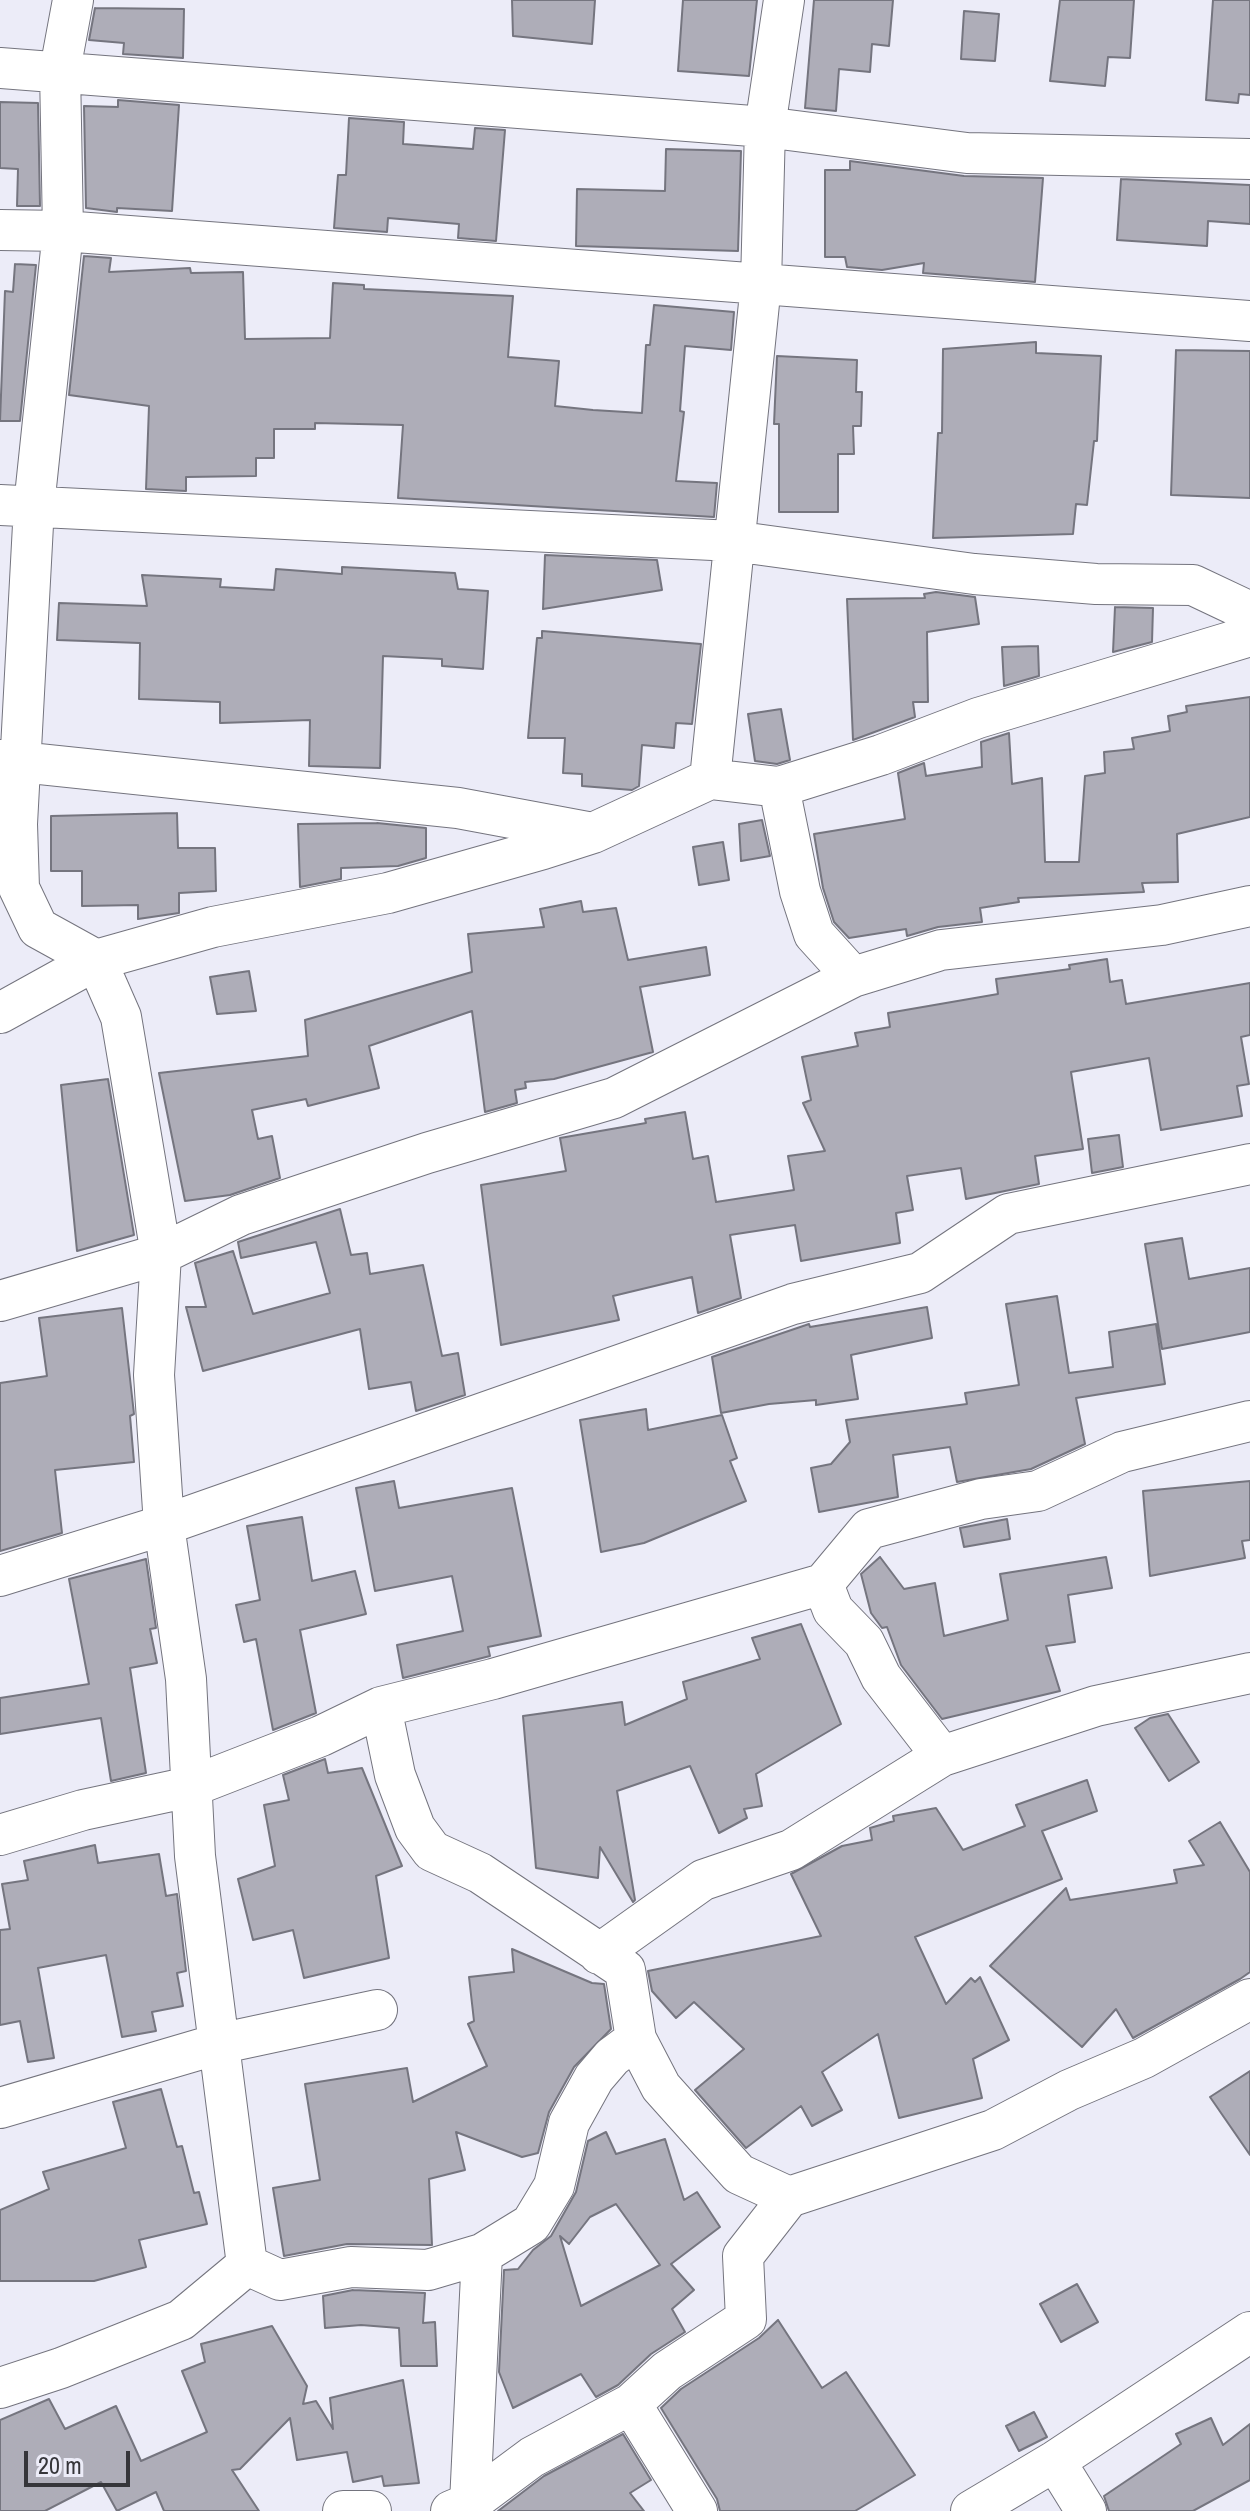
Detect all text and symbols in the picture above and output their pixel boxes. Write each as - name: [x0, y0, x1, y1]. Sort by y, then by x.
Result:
- scale bar: [28, 2435, 134, 2485]
- text: 20 m: [38, 2449, 82, 2481]

